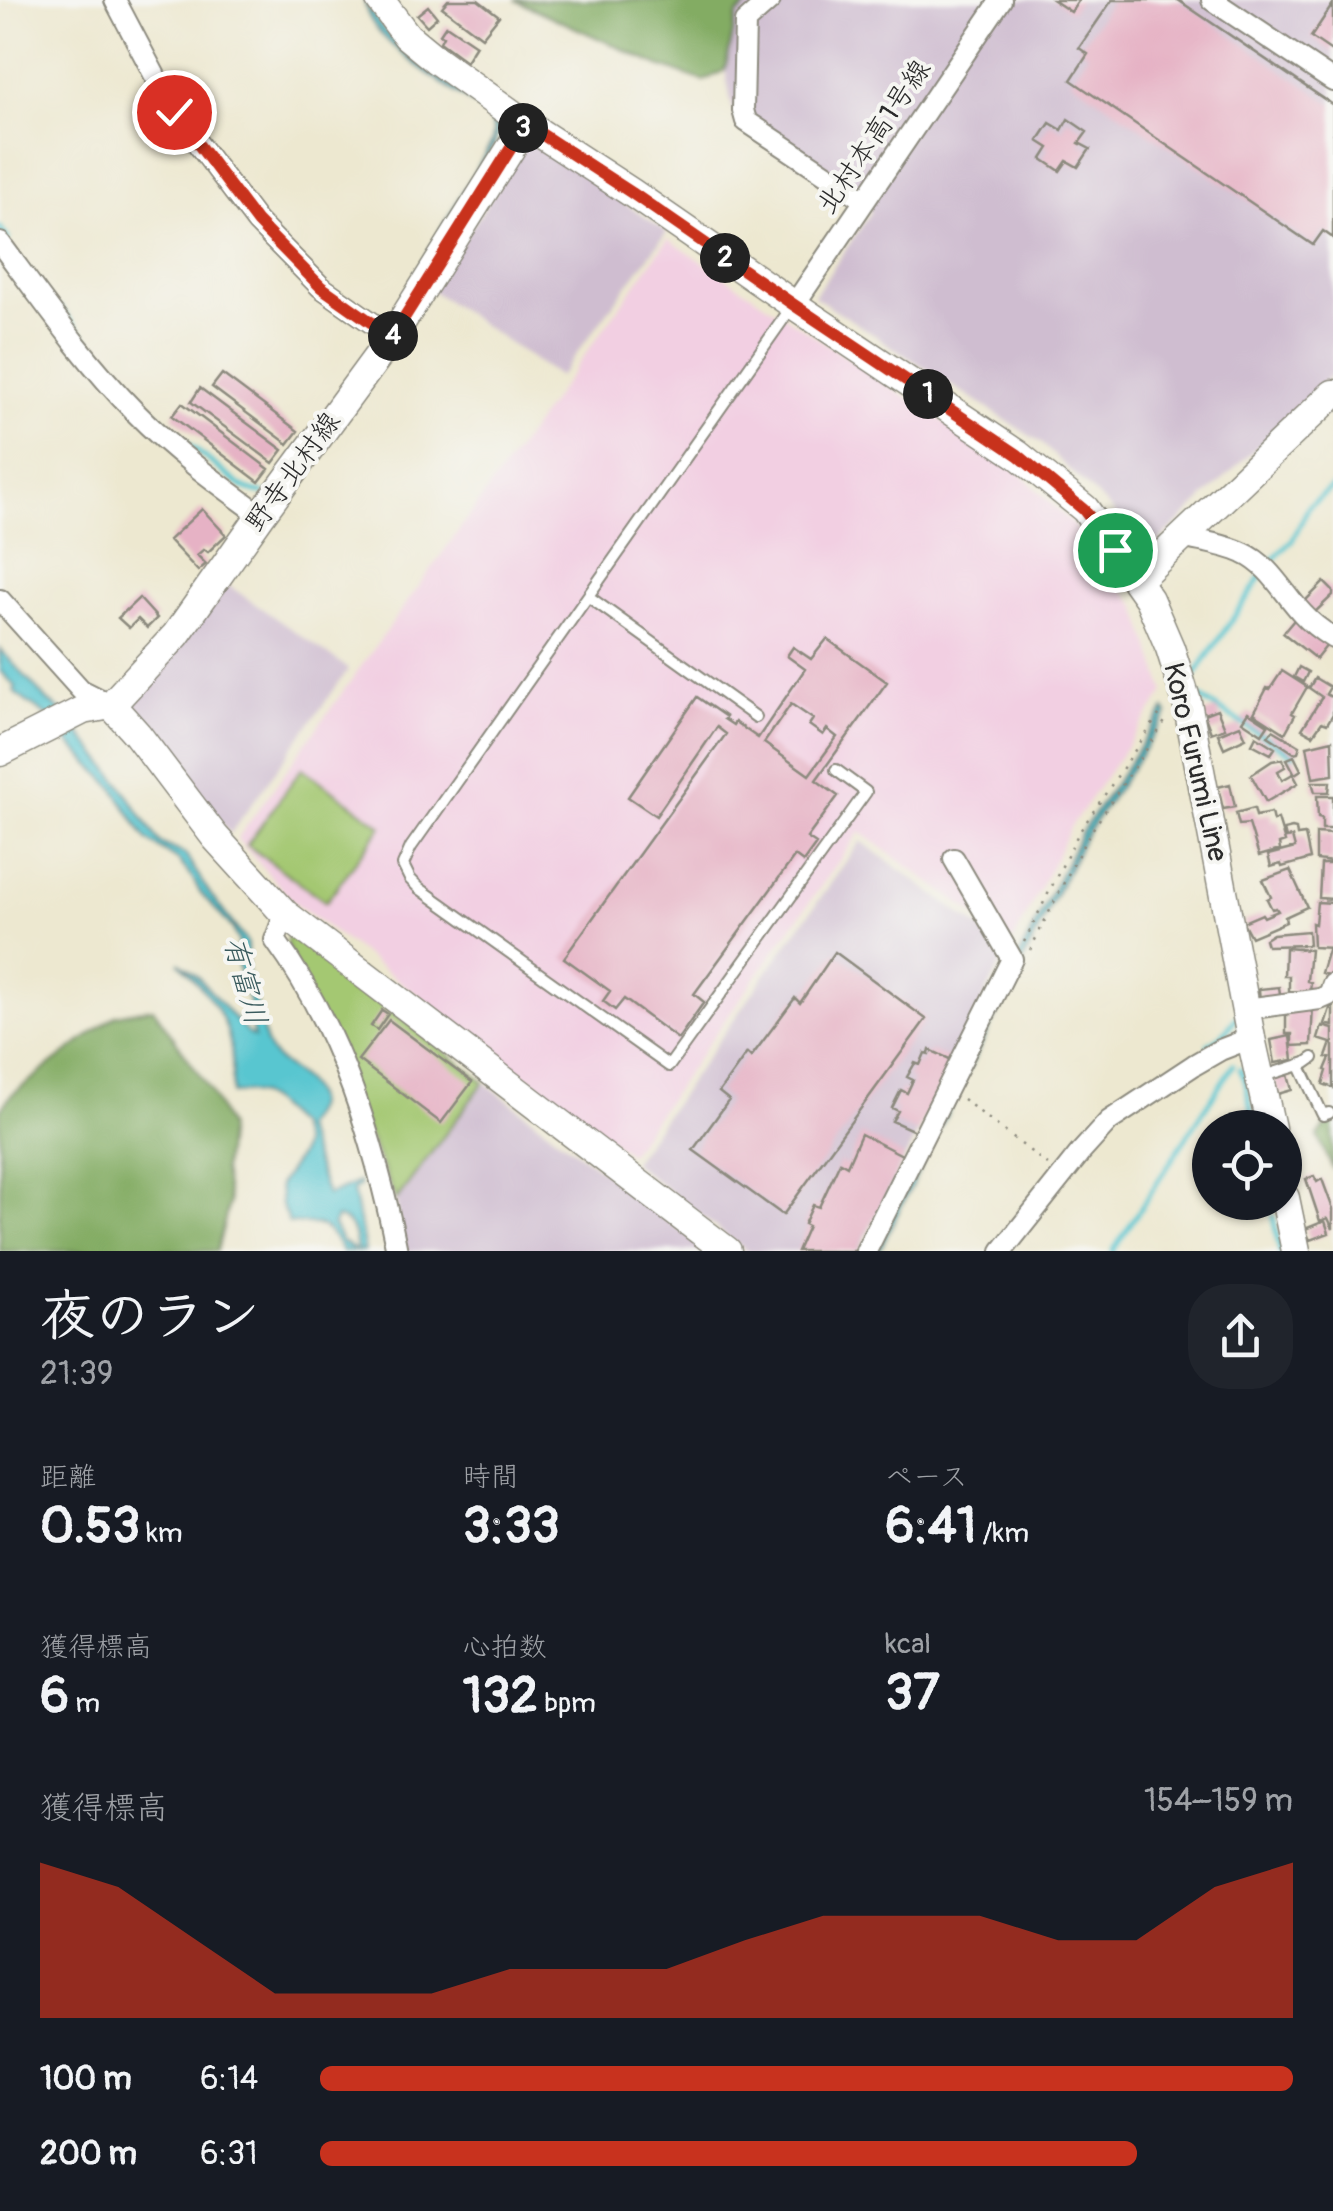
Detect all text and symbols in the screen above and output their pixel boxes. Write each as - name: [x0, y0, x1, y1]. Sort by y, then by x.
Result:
- street label: 北村本高1号線: [809, 53, 939, 221]
- pin: [132, 70, 217, 155]
- icon: check: [147, 85, 202, 140]
- pin: 3: [498, 103, 548, 153]
- text: 3: [515, 110, 531, 145]
- pin: 2: [700, 233, 750, 283]
- text: 2: [717, 240, 733, 275]
- pin: 4: [368, 311, 418, 361]
- text: 4: [385, 318, 401, 353]
- pin: 1: [903, 369, 953, 419]
- text: 1: [923, 376, 933, 411]
- street label: 野寺北村線: [238, 405, 348, 539]
- pin: [1073, 508, 1158, 593]
- icon: arrive: [1088, 523, 1143, 578]
- street label: Koro Furumi Line: [1155, 659, 1235, 865]
- water label: 有富川: [215, 933, 275, 1029]
- map controls: [1192, 1110, 1302, 1220]
- button: locate: [1192, 1110, 1302, 1220]
- text: 夜のラン: [40, 1282, 260, 1351]
- button: share: [1188, 1284, 1293, 1389]
- text: 21:39: [40, 1354, 113, 1394]
- text: 距離: [40, 1460, 96, 1495]
- text: 時間: [463, 1460, 519, 1495]
- text: ペース: [885, 1460, 968, 1495]
- text: 0.53: [40, 1495, 140, 1558]
- text: 3:33: [463, 1495, 560, 1558]
- text: 6:41: [885, 1495, 976, 1558]
- text: km: [140, 1516, 183, 1551]
- text: /km: [976, 1516, 1029, 1551]
- text: kcal: [885, 1627, 931, 1662]
- text: 獲得標高: [40, 1630, 152, 1665]
- text: 心拍数: [463, 1630, 547, 1665]
- text: 37: [885, 1662, 940, 1725]
- text: 6: [40, 1665, 69, 1728]
- text: 132: [463, 1665, 538, 1728]
- text: m: [69, 1686, 100, 1721]
- text: bpm: [538, 1686, 596, 1721]
- text: 154–159 m: [1144, 1781, 1293, 1821]
- text: 獲得標高: [40, 1788, 168, 1828]
- text: 100 m: [40, 2059, 132, 2099]
- text: 6:14: [200, 2059, 258, 2099]
- text: 200 m: [40, 2134, 137, 2174]
- text: 6:31: [200, 2134, 258, 2174]

